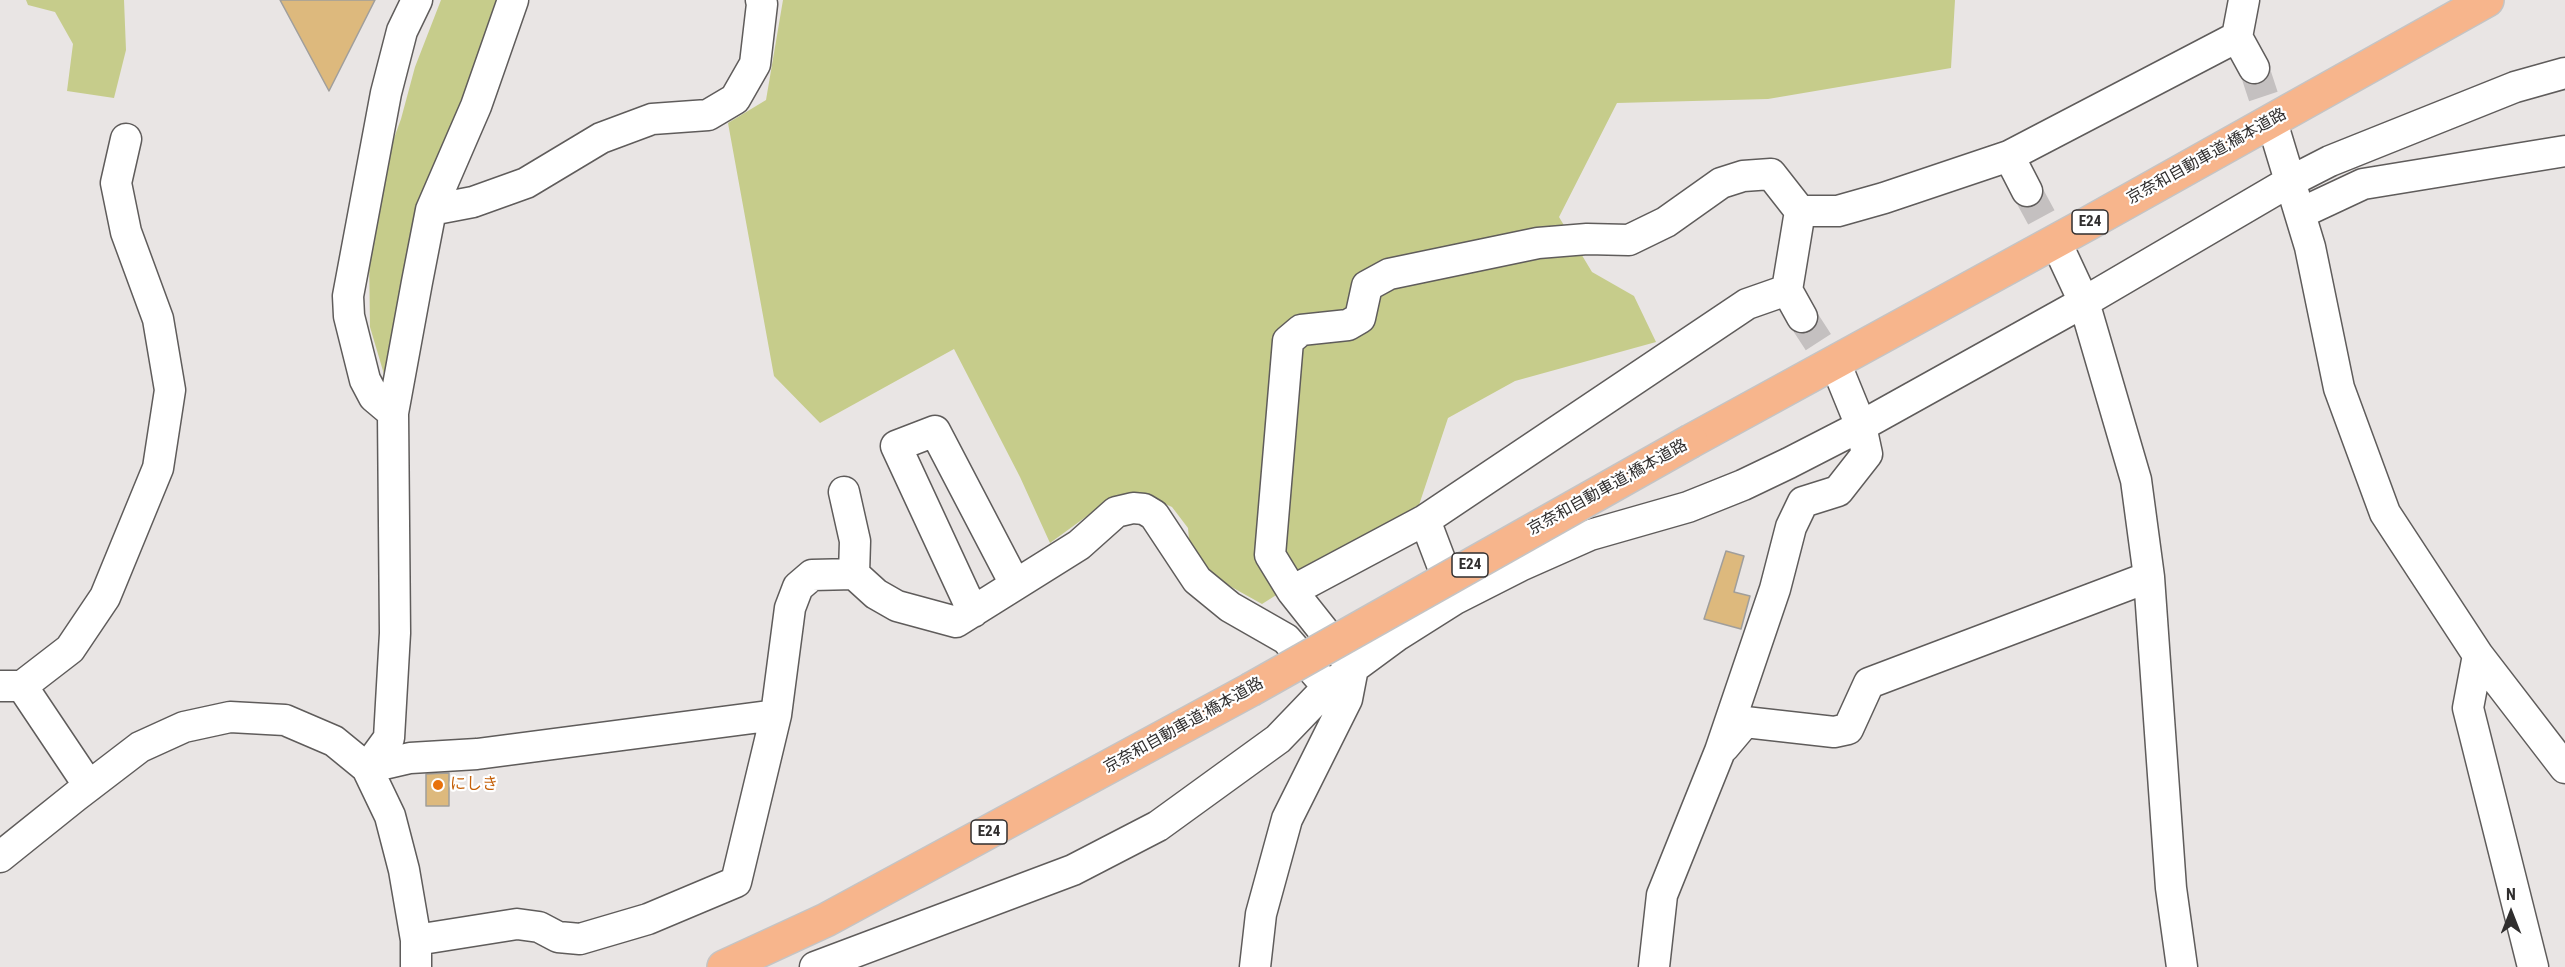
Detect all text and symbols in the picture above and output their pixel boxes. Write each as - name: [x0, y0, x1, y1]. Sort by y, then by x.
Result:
- street label: 京奈和自動車道;橋本道路: [2124, 105, 2290, 209]
- road number: E24: [2072, 210, 2108, 234]
- street label: 京奈和自動車道;橋本道路: [1525, 436, 1691, 540]
- road number: E24: [1452, 553, 1488, 577]
- street label: 京奈和自動車道;橋本道路: [1101, 674, 1267, 778]
- place label: にしき: [450, 775, 498, 795]
- marker: にしき: [431, 778, 445, 792]
- road number: E24: [971, 820, 1007, 844]
- north arrow: [2481, 883, 2541, 943]
- text: N: [2506, 885, 2516, 904]

